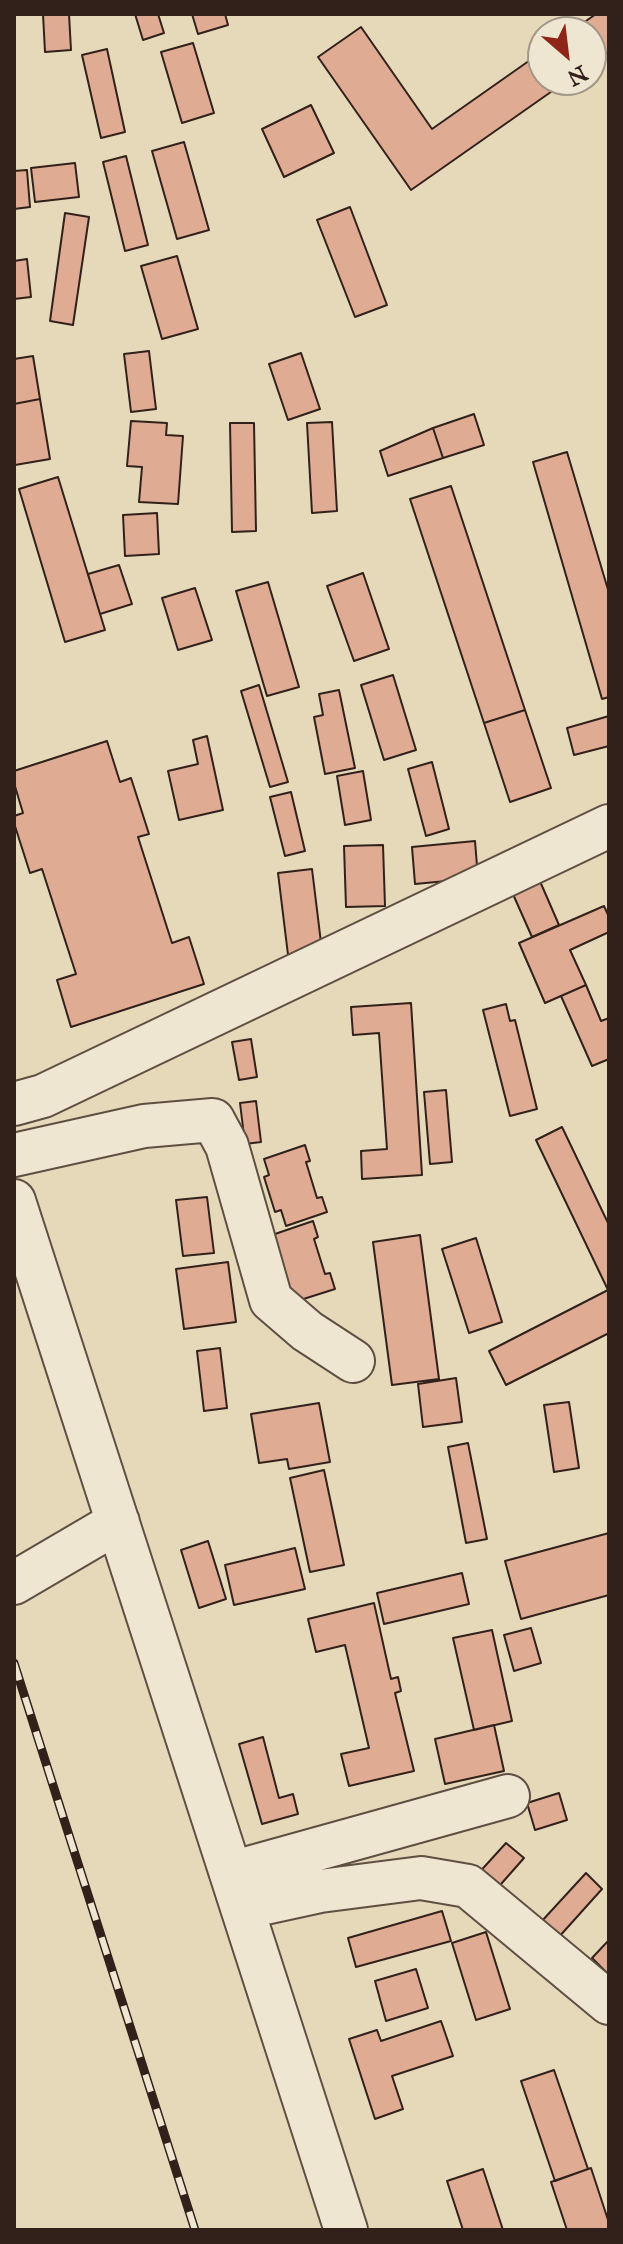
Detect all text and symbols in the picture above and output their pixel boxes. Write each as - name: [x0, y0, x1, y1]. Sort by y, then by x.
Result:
- north arrow: [527, 16, 607, 96]
- text: N: [563, 60, 592, 92]

